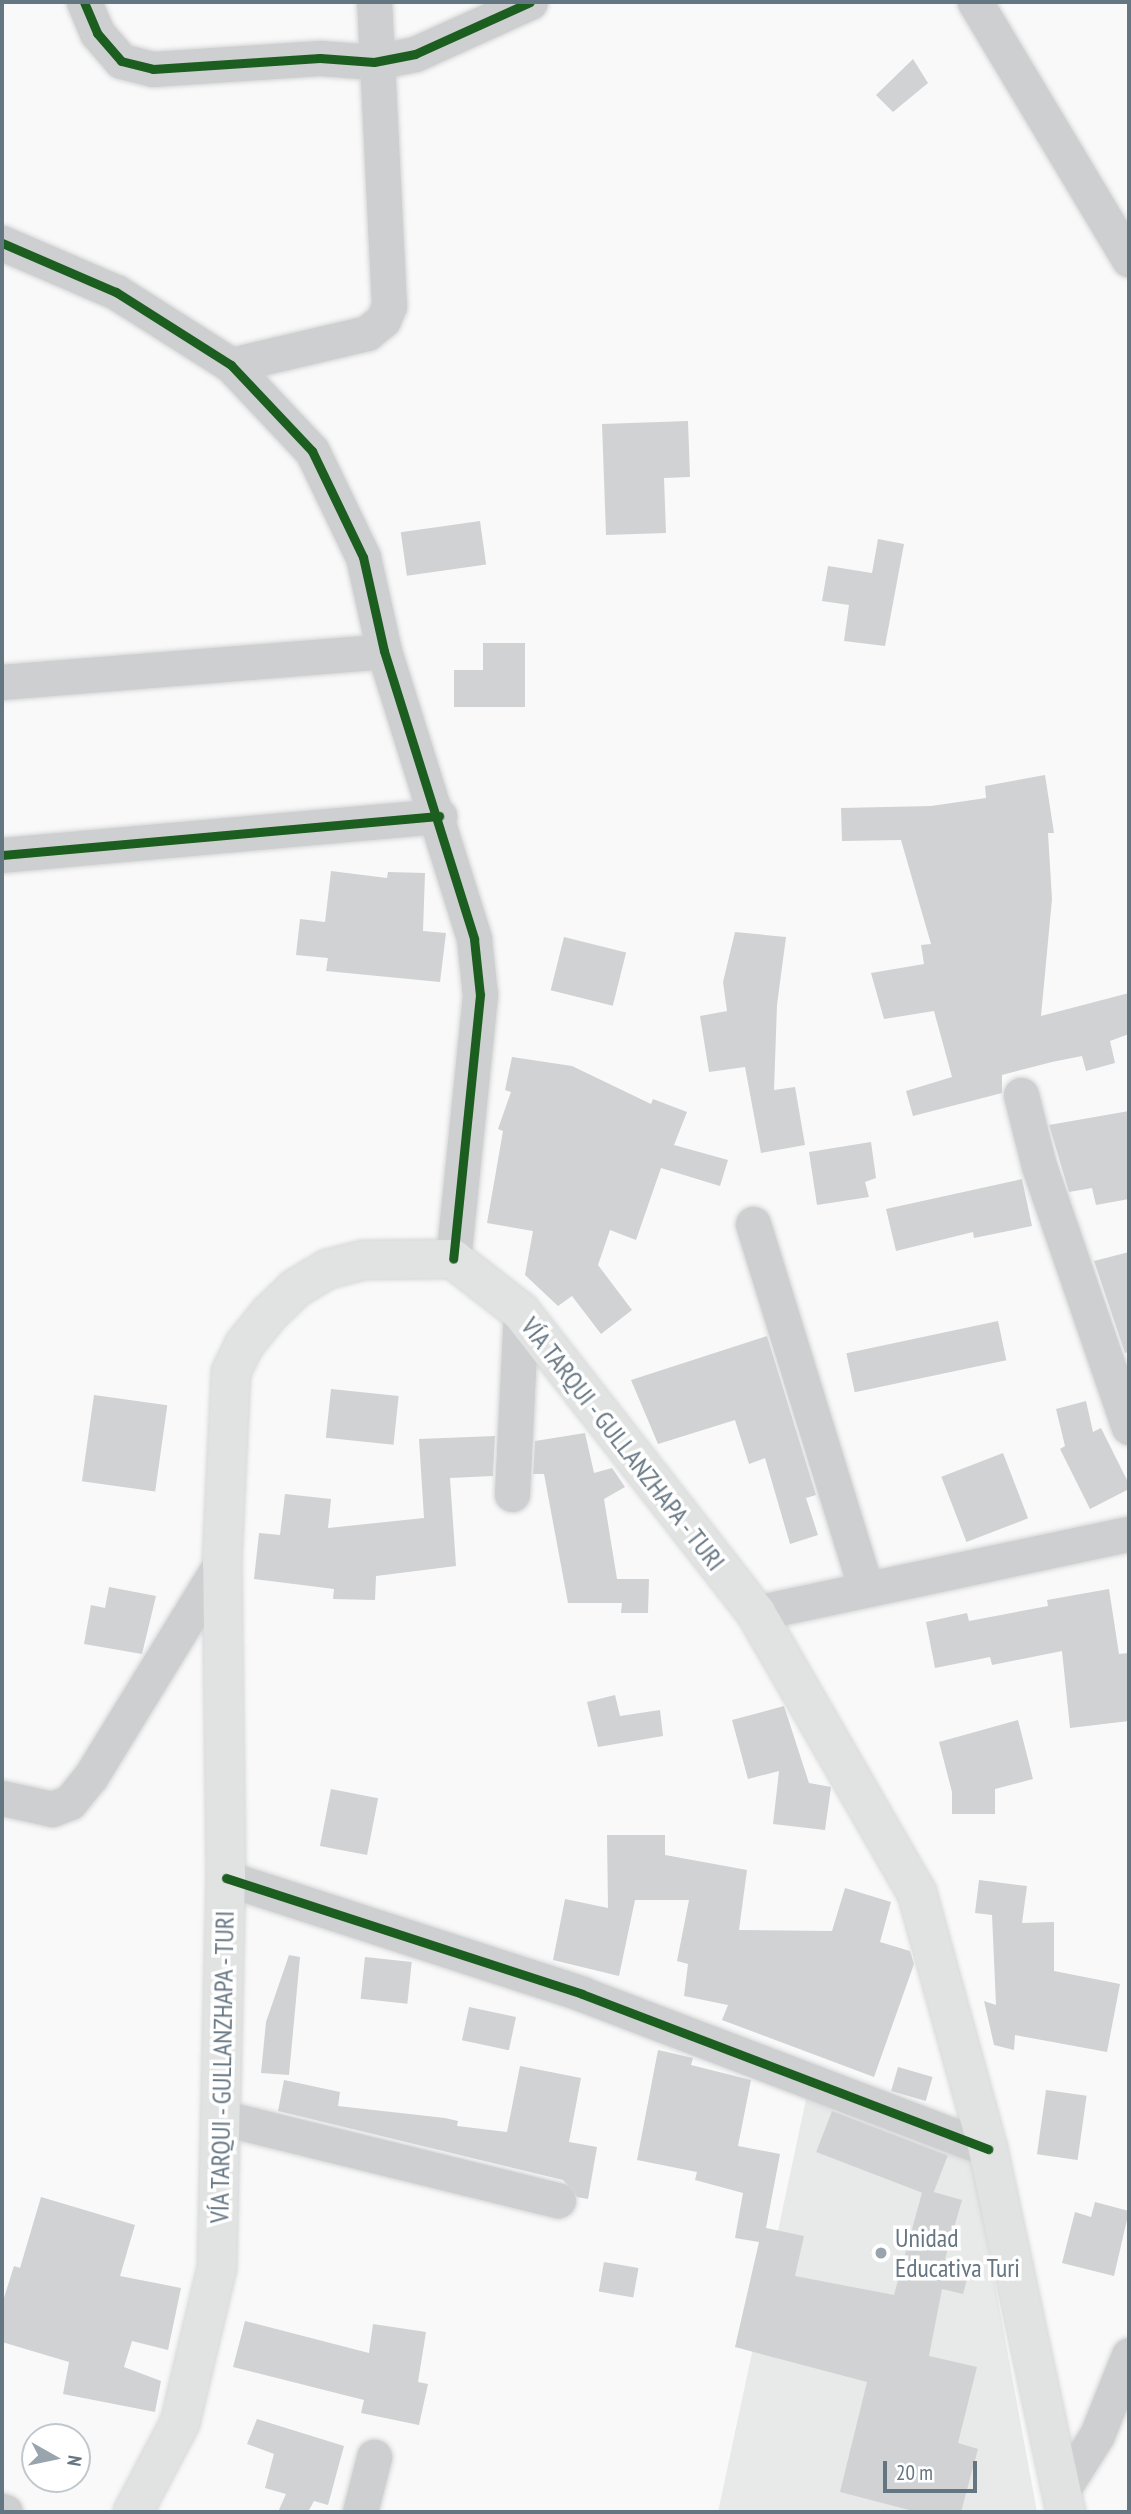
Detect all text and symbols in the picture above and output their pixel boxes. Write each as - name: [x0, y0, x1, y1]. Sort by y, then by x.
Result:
- street label: VÍA TARQUI - GULLANZHAPA - TURI: [512, 1308, 734, 1580]
- street label: VÍA TARQUI - GULLANZHAPA - TURI: [204, 1907, 240, 2227]
- place label: Unidad Educativa Turi: [895, 2222, 1021, 2284]
- marker: Unidad Educativa Turi: [873, 2245, 889, 2261]
- north arrow: [21, 2423, 91, 2493]
- scale bar: [886, 2448, 981, 2492]
- text: N: [62, 2454, 87, 2468]
- text: 20 m: [896, 2459, 933, 2486]

